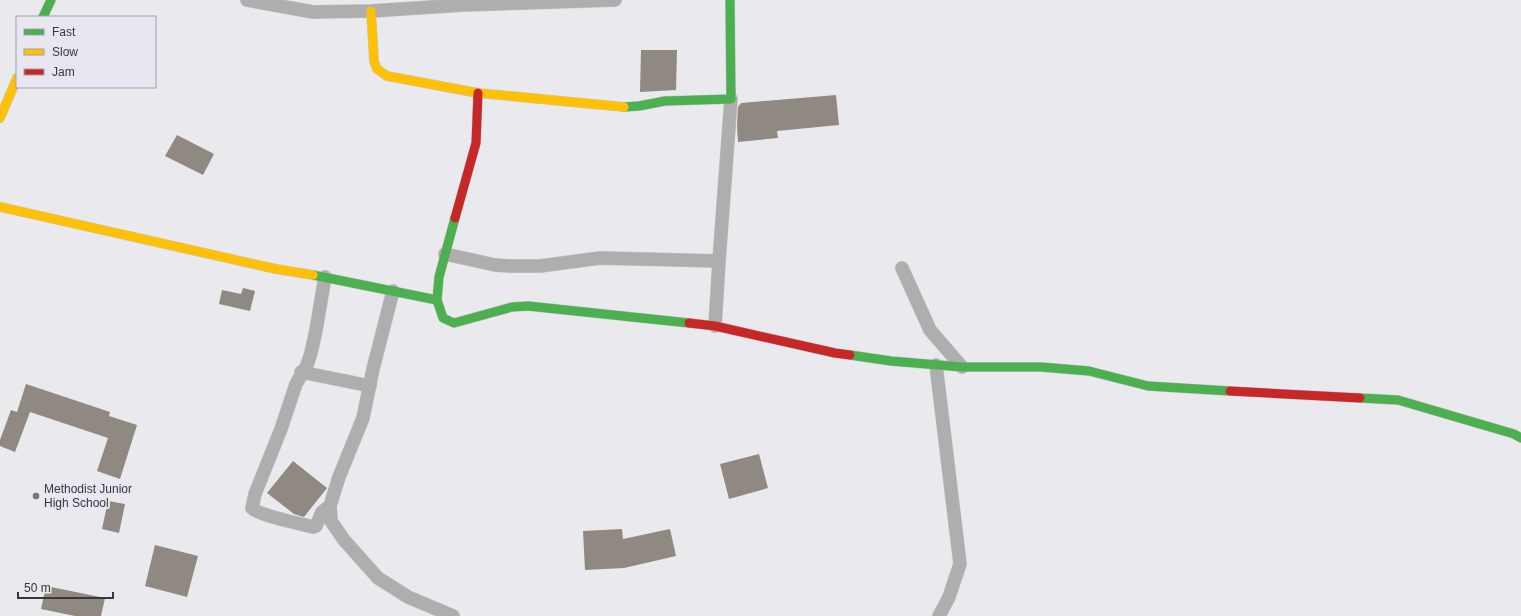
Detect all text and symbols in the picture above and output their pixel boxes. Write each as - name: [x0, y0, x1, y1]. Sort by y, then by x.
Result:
- legend: [16, 16, 156, 88]
- text: Fast: [52, 25, 76, 39]
- text: Slow: [52, 45, 78, 59]
- text: Jam: [52, 65, 75, 79]
- place label: Methodist Junior High School: [44, 482, 132, 510]
- marker: Methodist Junior High School: [31, 491, 41, 501]
- scale bar: [18, 574, 113, 600]
- text: 50 m: [24, 581, 51, 595]

